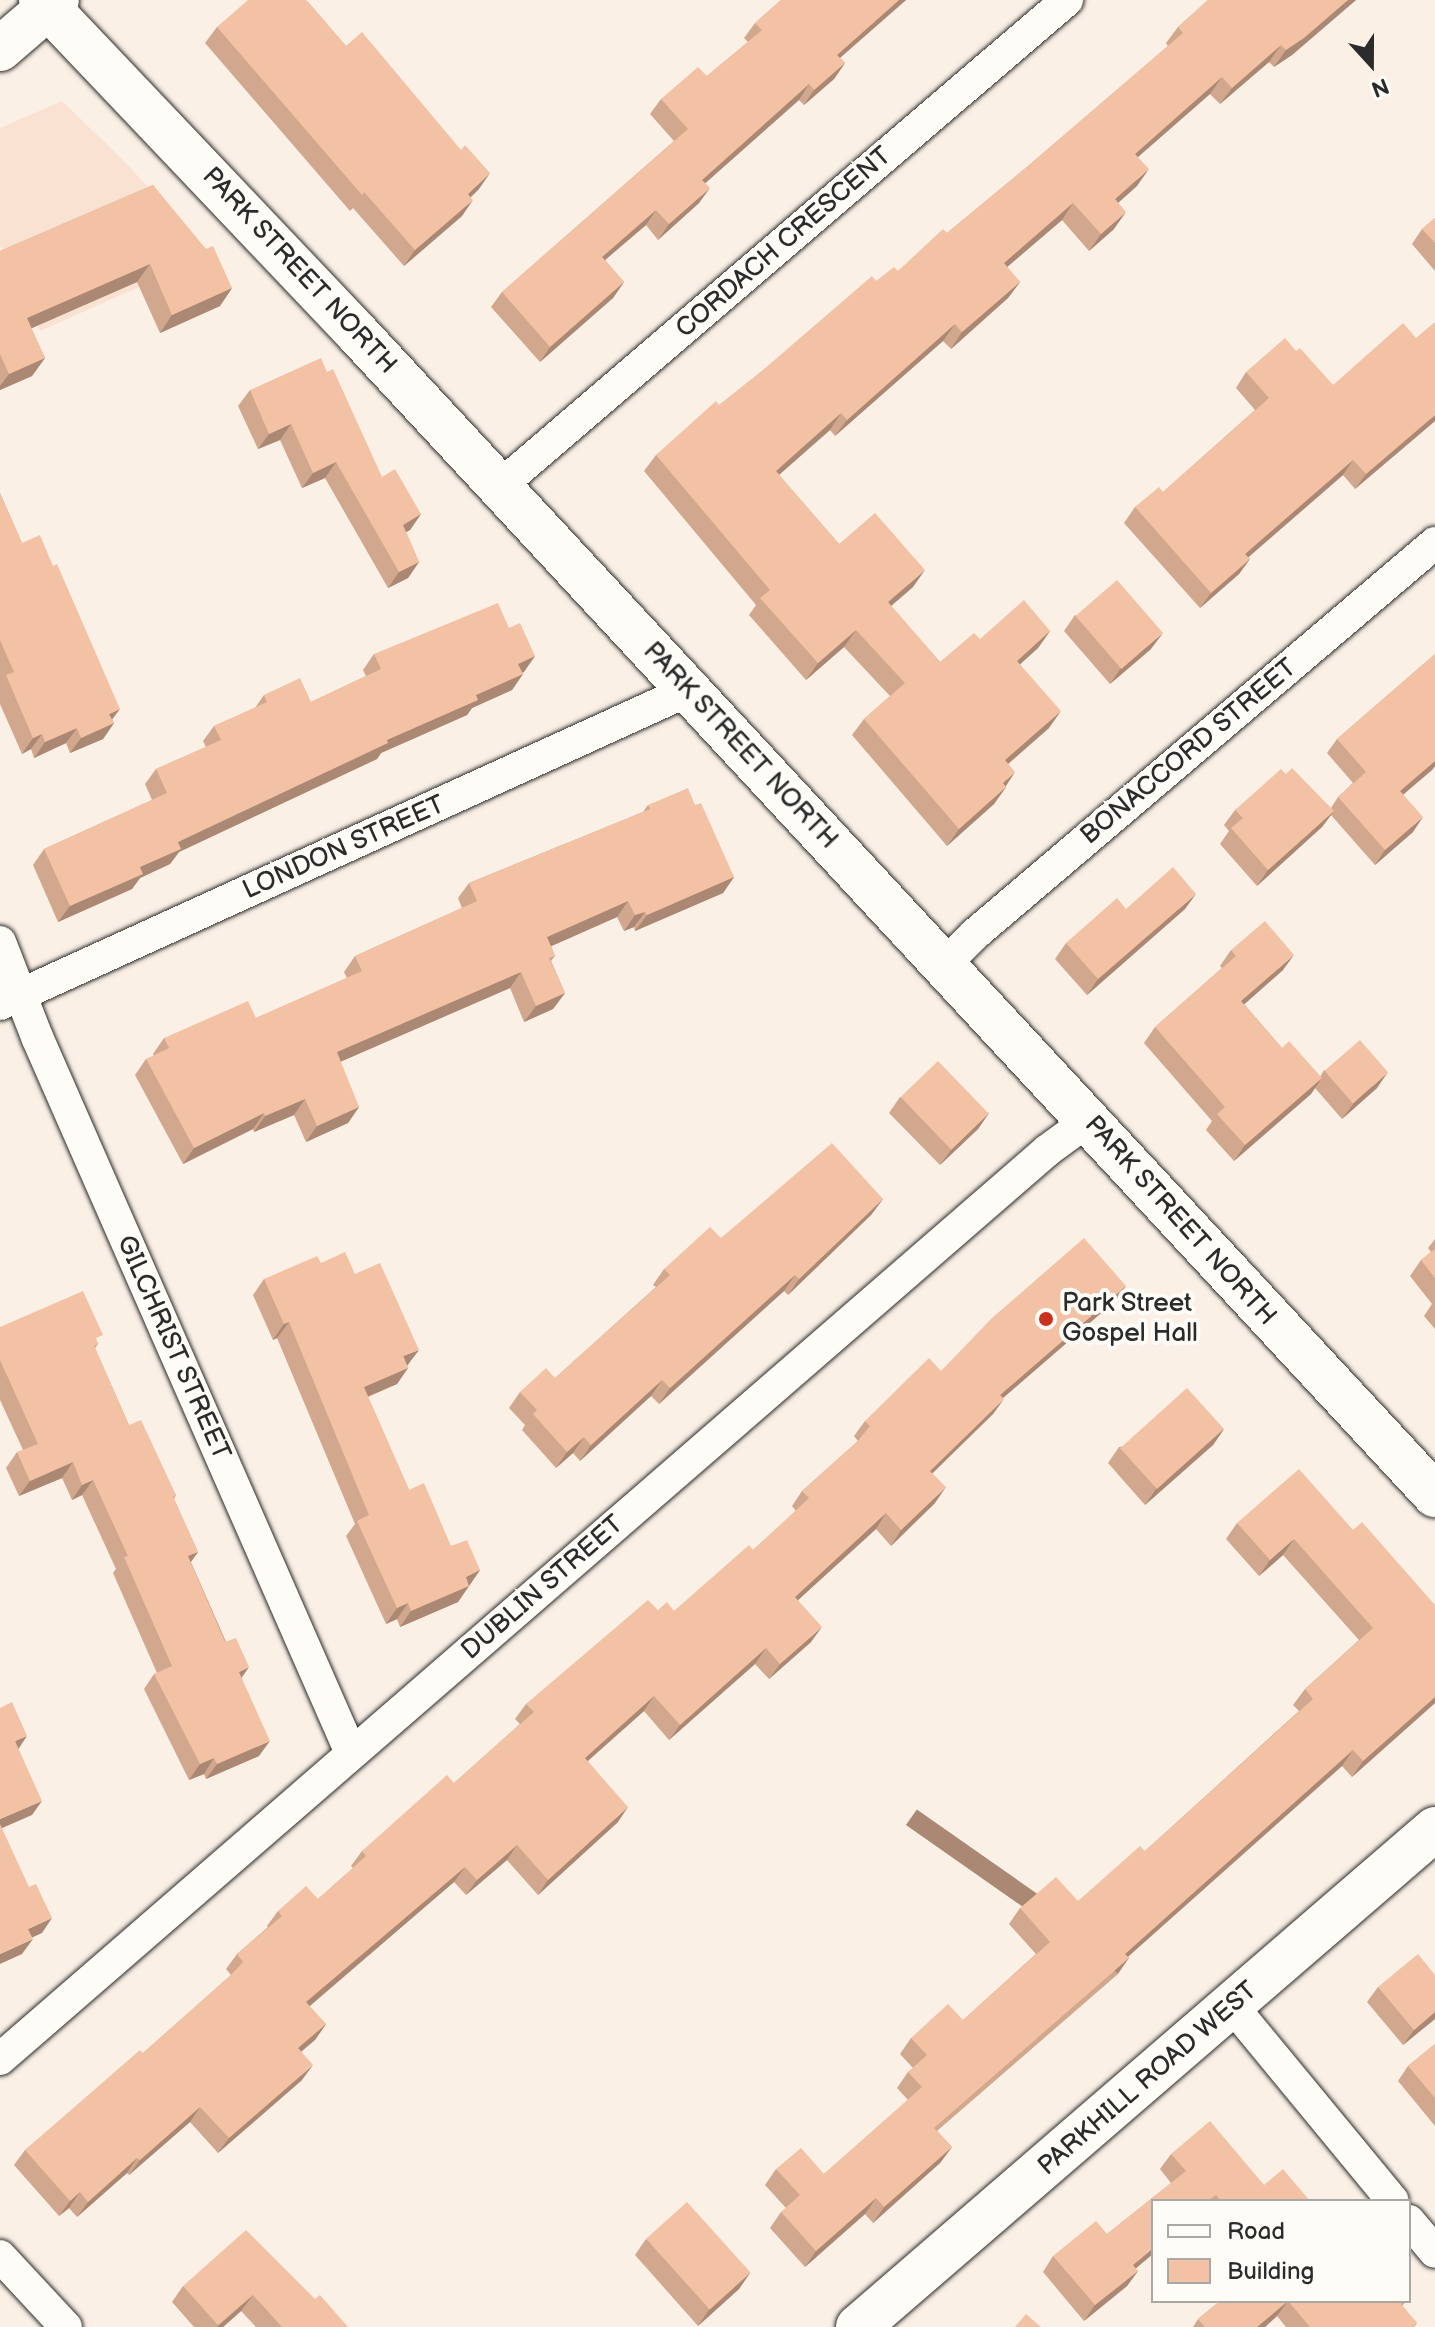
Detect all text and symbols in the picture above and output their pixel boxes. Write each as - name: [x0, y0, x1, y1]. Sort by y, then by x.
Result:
- north arrow: [1331, 24, 1411, 104]
- text: N: [1367, 71, 1392, 102]
- street label: CORDACH CRESCENT: [670, 141, 898, 345]
- street label: PARK STREET NORTH: [195, 161, 403, 381]
- street label: PARK STREET NORTH: [636, 636, 844, 856]
- street label: BONACCORD STREET: [1074, 652, 1304, 852]
- street label: LONDON STREET: [238, 789, 450, 907]
- street label: PARK STREET NORTH: [1078, 1110, 1282, 1332]
- street label: GILCHRIST STREET: [109, 1231, 237, 1465]
- place label: Park Street Gospel Hall: [1062, 1288, 1198, 1350]
- marker: Park Street Gospel Hall: [1037, 1310, 1055, 1328]
- street label: DUBLIN STREET: [456, 1509, 630, 1667]
- street label: PARKHILL ROAD WEST: [1032, 1975, 1264, 2183]
- legend: [1151, 2199, 1411, 2303]
- text: Road: [1227, 2217, 1285, 2246]
- text: Building: [1227, 2257, 1314, 2286]

